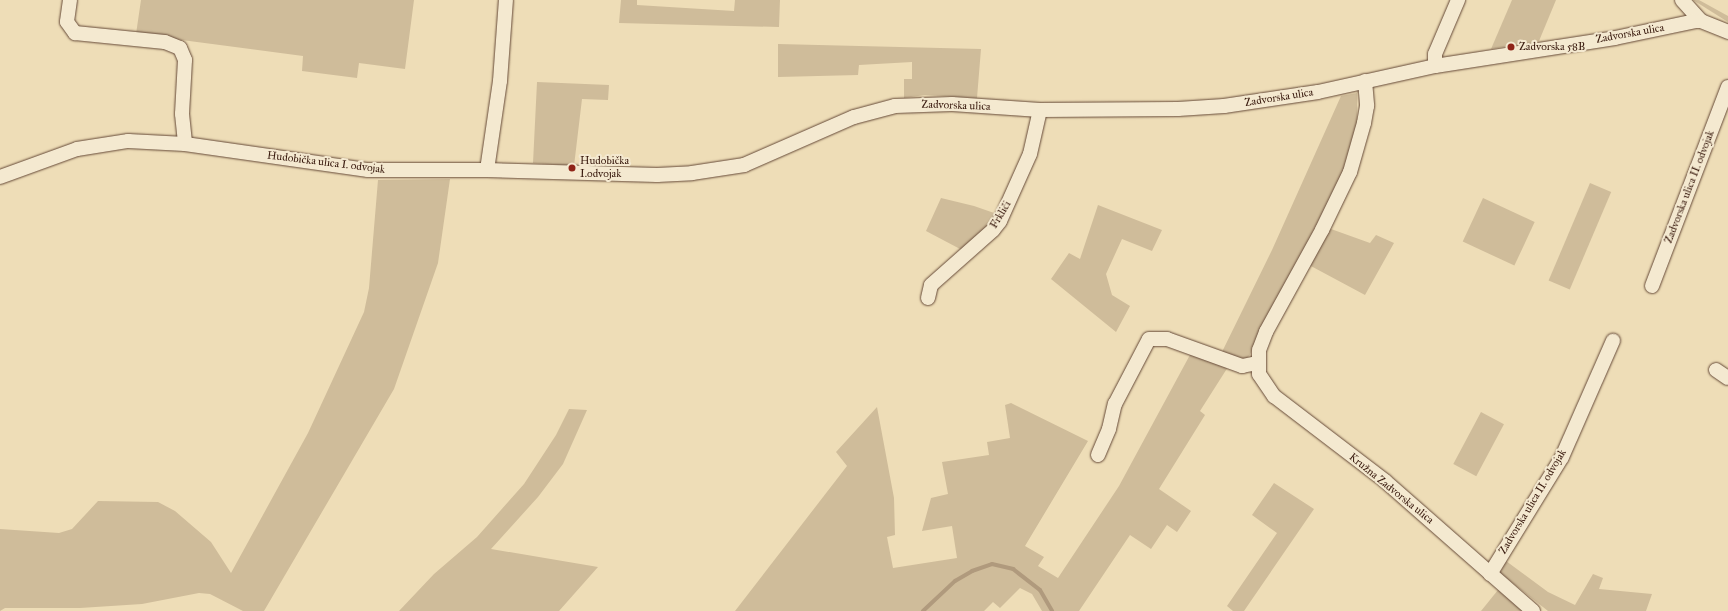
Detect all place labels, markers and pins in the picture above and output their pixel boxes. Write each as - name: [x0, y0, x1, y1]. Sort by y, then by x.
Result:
- place label: Zadvorska 58B: [1519, 40, 1585, 54]
- marker: Zadvorska 58B: [1506, 42, 1516, 52]
- place label: Hudobička I.odvojak: [580, 155, 629, 181]
- marker: Hudobička I.odvojak: [567, 163, 577, 173]

